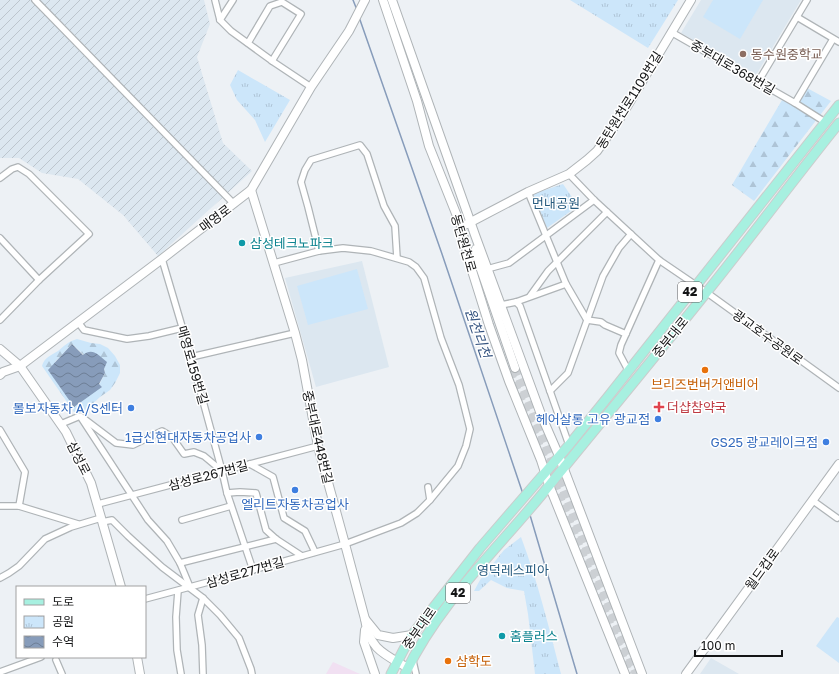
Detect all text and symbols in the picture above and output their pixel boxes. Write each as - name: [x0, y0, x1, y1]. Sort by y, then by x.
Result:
- street label: 중부대로368번길: [688, 36, 778, 98]
- place label: 동수원중학교: [751, 46, 823, 62]
- street label: 동탄원천로1109번길: [592, 48, 666, 152]
- marker: 동수원중학교: [738, 49, 748, 59]
- park label: 먼내공원: [532, 195, 580, 211]
- street label: 매영로: [196, 201, 234, 235]
- street label: 동탄원천로: [448, 212, 480, 274]
- place label: 삼성테크노파크: [250, 235, 334, 251]
- marker: 삼성테크노파크: [237, 238, 247, 248]
- road number: 42: [678, 282, 702, 302]
- water label: 원천리천: [462, 306, 495, 361]
- street label: 광교호수공원로: [729, 306, 807, 368]
- street label: 중부대로: [649, 313, 691, 361]
- street label: 매영로159번길: [174, 324, 212, 406]
- marker: 브리즈번버거앤비어: [700, 365, 710, 375]
- place label: 브리즈번버거앤비어: [651, 376, 759, 392]
- street label: 중부대로448번길: [299, 389, 337, 485]
- place label: 더샵참약국: [667, 399, 727, 415]
- place label: 볼보자동차 A/S센터: [13, 400, 123, 416]
- marker: 더샵참약국: [654, 402, 664, 412]
- marker: 볼보자동차 A/S센터: [126, 403, 136, 413]
- place label: 헤어살롱 고유 광교점: [536, 411, 650, 427]
- marker: 헤어살롱 고유 광교점: [653, 414, 663, 424]
- place label: 1급신현대자동차공업사: [125, 429, 251, 445]
- marker: 1급신현대자동차공업사: [254, 432, 264, 442]
- place label: GS25 광교레이크점: [710, 434, 818, 450]
- marker: GS25 광교레이크점: [821, 437, 831, 447]
- street label: 삼성로: [64, 438, 94, 478]
- street label: 삼성로267번길: [166, 457, 250, 493]
- marker: 엘리트자동차공업사: [290, 485, 300, 495]
- place label: 엘리트자동차공업사: [241, 496, 349, 512]
- street label: 월드컵로: [741, 545, 783, 593]
- street label: 삼성로277번길: [204, 553, 286, 591]
- park label: 영덕레스피아: [477, 562, 549, 578]
- road number: 42: [446, 583, 470, 603]
- legend: [16, 586, 146, 658]
- text: 도로: [52, 594, 74, 609]
- street label: 중부대로: [399, 604, 439, 652]
- text: 공원: [52, 614, 74, 629]
- place label: 홈플러스: [510, 628, 558, 644]
- marker: 홈플러스: [497, 631, 507, 641]
- scale bar: [695, 632, 782, 658]
- text: 수역: [52, 634, 74, 649]
- text: 100 m: [701, 638, 735, 653]
- place label: 삼학도: [456, 653, 492, 669]
- marker: 삼학도: [443, 656, 453, 666]

